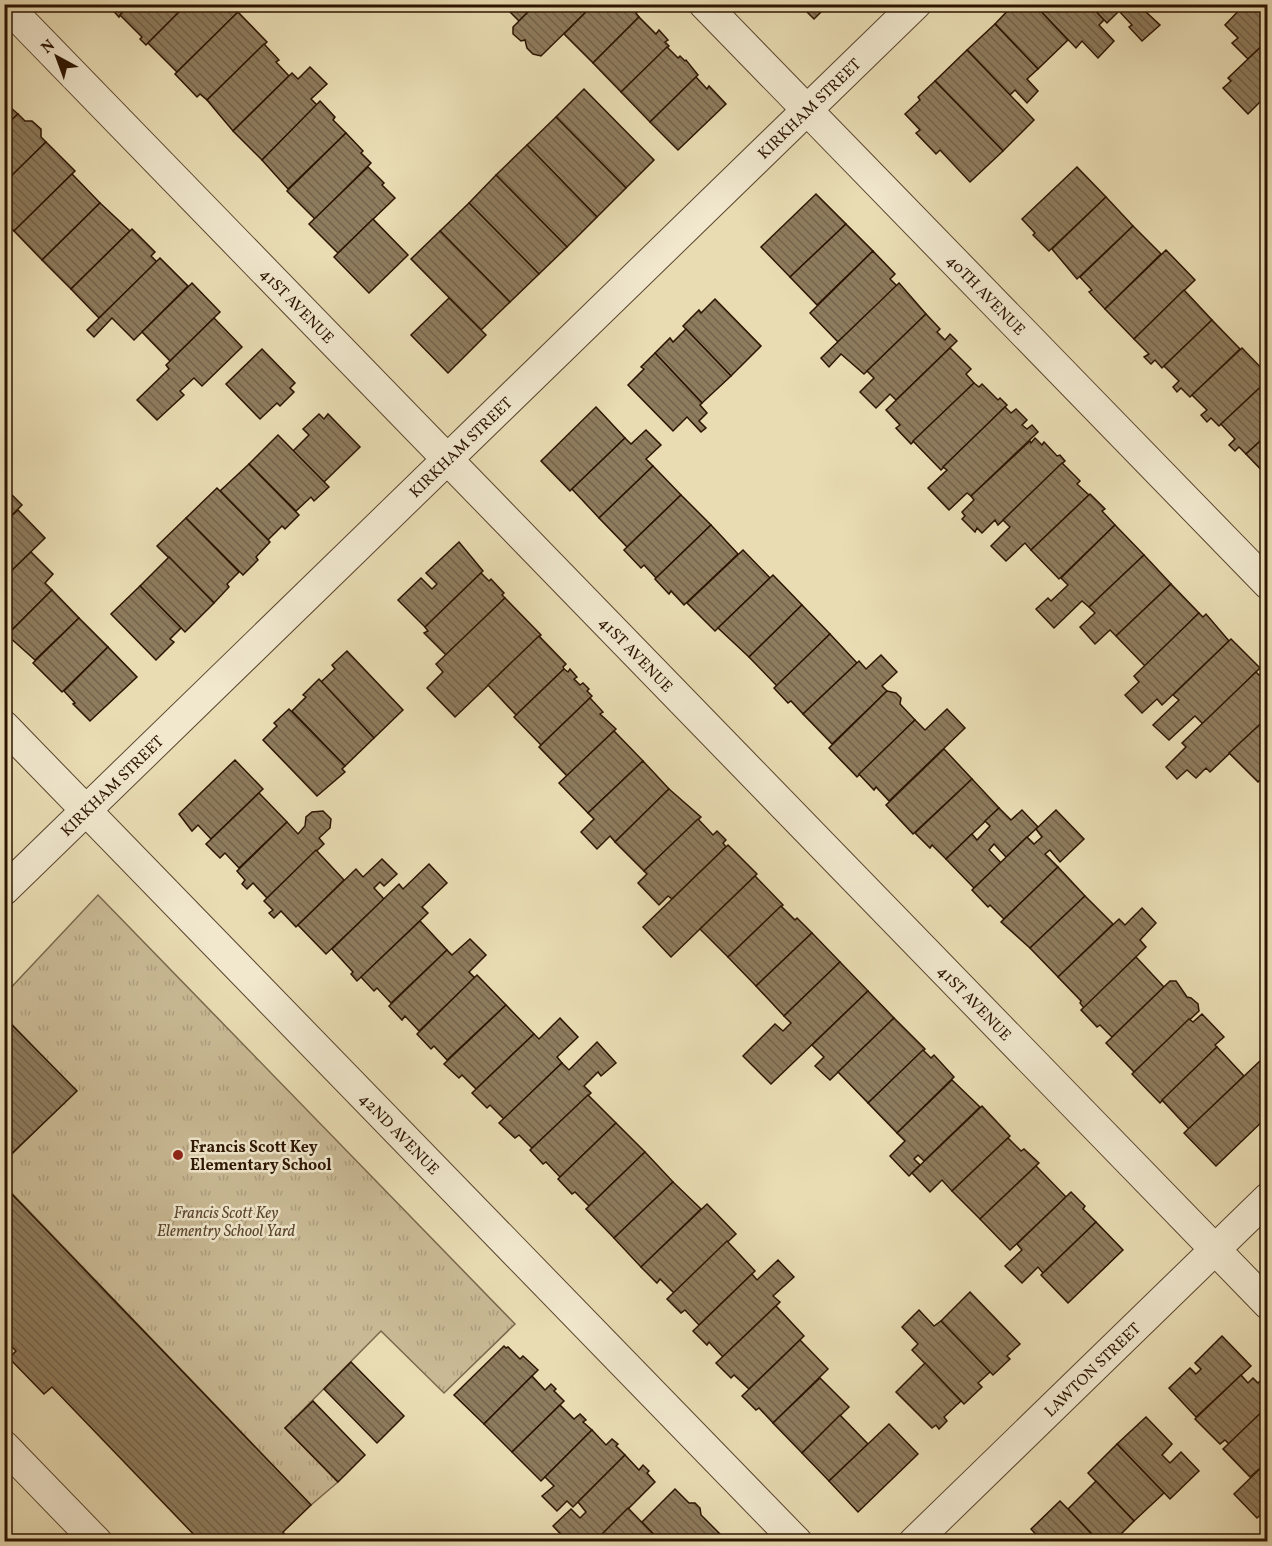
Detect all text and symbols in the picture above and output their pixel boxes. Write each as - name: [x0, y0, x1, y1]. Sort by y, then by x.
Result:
- north arrow: [27, 27, 87, 87]
- text: N: [37, 35, 60, 59]
- street label: KIRKHAM STREET: [754, 54, 867, 165]
- street label: 40TH AVENUE: [940, 250, 1029, 341]
- street label: 41ST AVENUE: [254, 264, 338, 349]
- street label: KIRKHAM STREET: [405, 393, 518, 504]
- street label: 41ST AVENUE: [593, 612, 677, 698]
- street label: KIRKHAM STREET: [56, 732, 169, 842]
- street label: 41ST AVENUE: [932, 961, 1016, 1047]
- street label: 42ND AVENUE: [353, 1089, 443, 1181]
- place label: Francis Scott Key Elementary School: [190, 1137, 332, 1177]
- marker: Francis Scott Key Elementary School: [171, 1148, 185, 1162]
- park label: Francis Scott Key Elementry School Yard: [157, 1203, 295, 1243]
- street label: LAWTON STREET: [1040, 1318, 1146, 1423]

